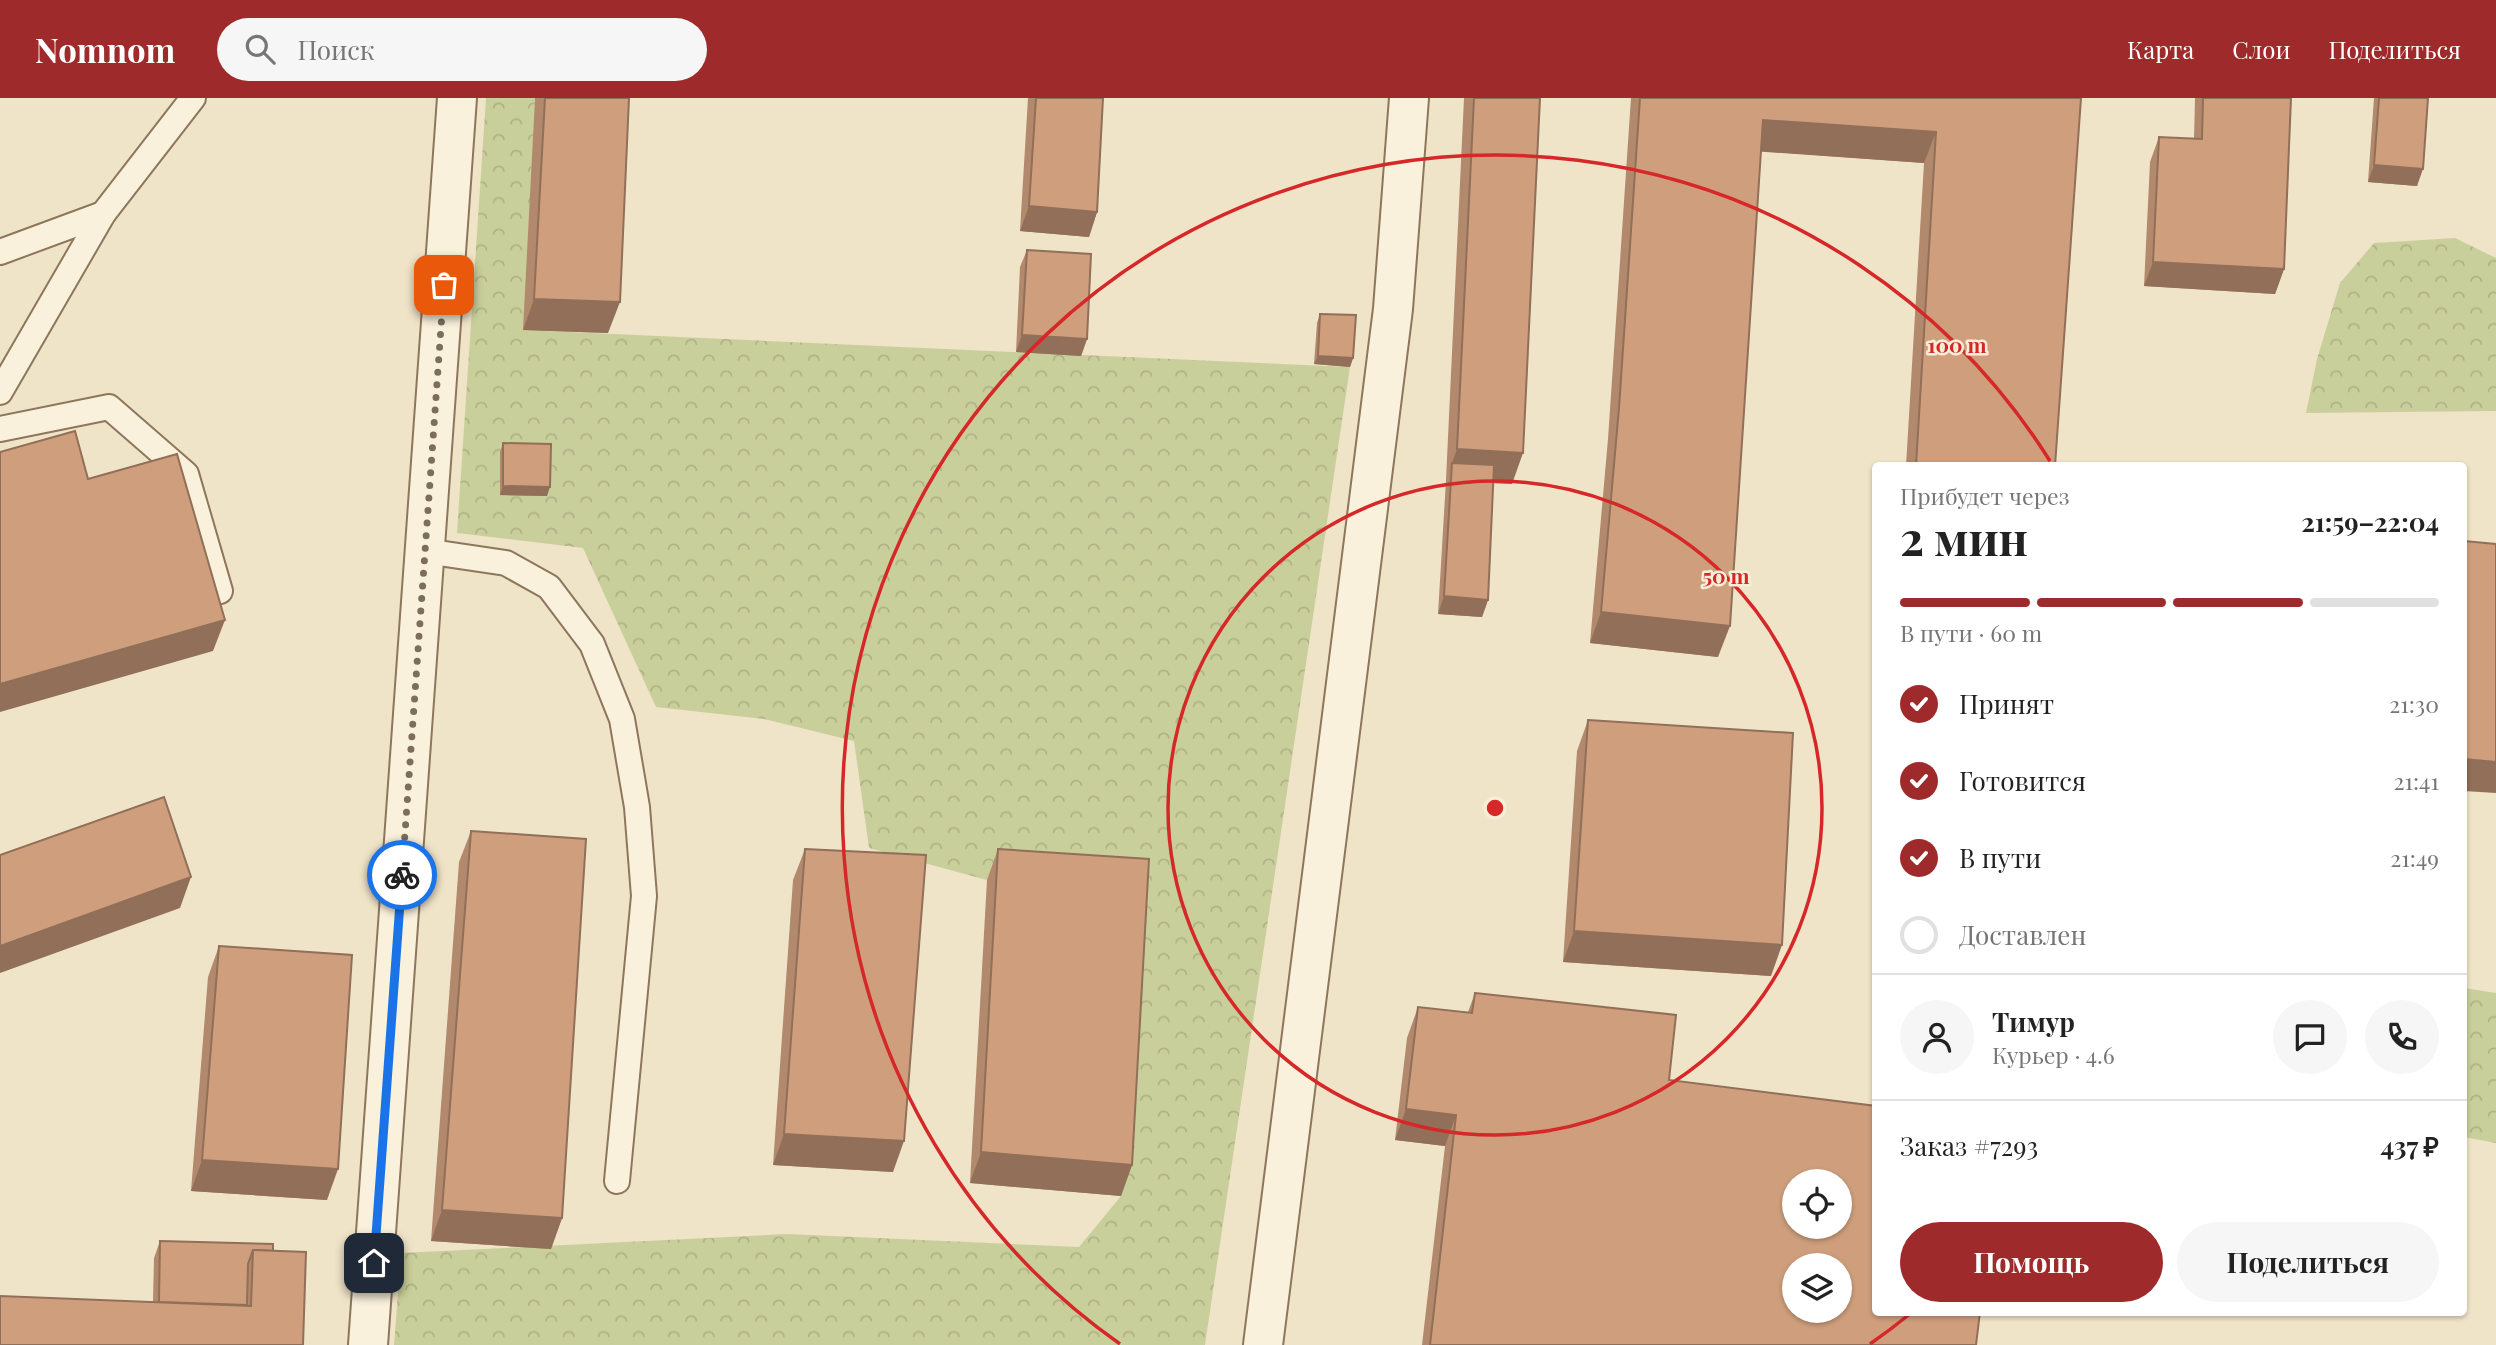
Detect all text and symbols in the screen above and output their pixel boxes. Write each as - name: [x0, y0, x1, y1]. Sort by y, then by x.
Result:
- search box: [217, 18, 707, 81]
- text: Nomnom: [35, 27, 175, 71]
- icon: search: [241, 30, 279, 68]
- text: Поиск: [297, 32, 375, 67]
- text: Карта: [2127, 33, 2194, 65]
- text: Слои: [2232, 33, 2291, 65]
- text: Поделиться: [2329, 33, 2461, 65]
- pin: [414, 255, 474, 315]
- icon: bag: [425, 266, 463, 304]
- text: 100 m: [1927, 330, 1987, 358]
- text: Прибудет через: [1900, 480, 2069, 511]
- text: 21:59–22:04: [2301, 504, 2439, 539]
- text: 2 мин: [1900, 506, 2028, 568]
- text: 50 m: [1702, 561, 1750, 589]
- text: В пути · 60 m: [1900, 617, 2042, 648]
- icon: check: [1900, 685, 1938, 723]
- text: Принят: [1959, 686, 2054, 721]
- text: 21:30: [2389, 688, 2439, 719]
- icon: check: [1900, 762, 1938, 800]
- text: Готовится: [1959, 763, 2086, 798]
- text: 21:41: [2393, 765, 2439, 796]
- centre of rings: [1483, 796, 1507, 820]
- icon: check: [1900, 839, 1938, 877]
- courier: [367, 840, 437, 910]
- text: В пути: [1959, 840, 2041, 875]
- text: 21:49: [2390, 842, 2439, 873]
- icon: bike: [383, 856, 421, 894]
- text: Доставлен: [1959, 917, 2086, 952]
- button: person: [1900, 1000, 1974, 1074]
- button: chat: [2273, 1000, 2347, 1074]
- button: phone: [2365, 1000, 2439, 1074]
- text: Тимур: [1992, 1004, 2075, 1039]
- text: Курьер · 4.6: [1992, 1039, 2115, 1070]
- text: Заказ #7293: [1900, 1128, 2038, 1163]
- text: 437 ₽: [2381, 1128, 2439, 1163]
- map controls: [1782, 1169, 1852, 1323]
- button: locate: [1782, 1169, 1852, 1239]
- button: Помощь: [1900, 1222, 2163, 1302]
- button: Поделиться: [2177, 1222, 2439, 1302]
- pin: [344, 1233, 404, 1293]
- icon: home: [355, 1244, 393, 1282]
- button: layers: [1782, 1253, 1852, 1323]

